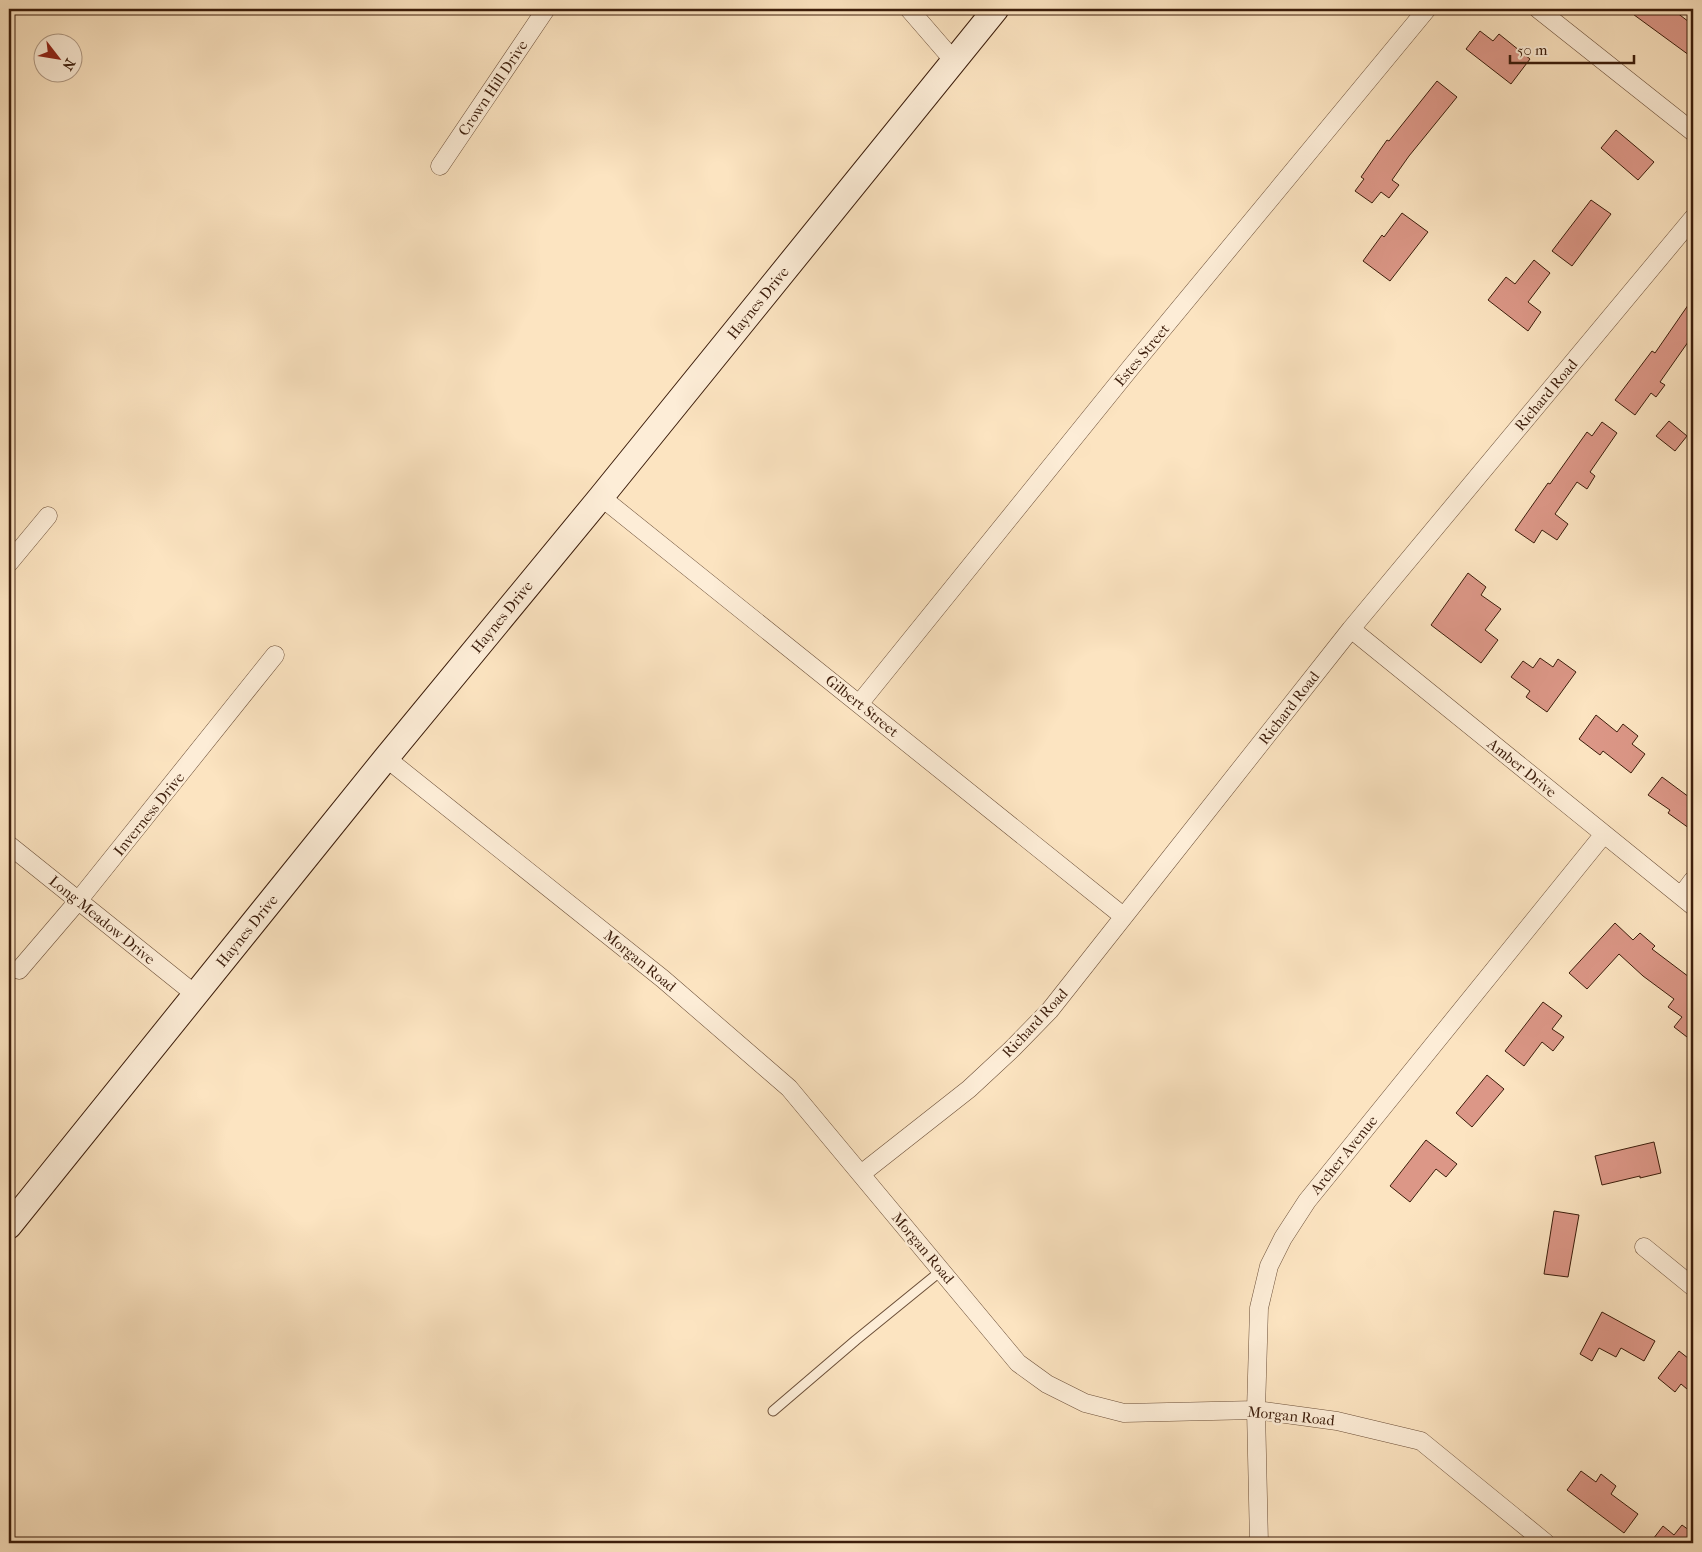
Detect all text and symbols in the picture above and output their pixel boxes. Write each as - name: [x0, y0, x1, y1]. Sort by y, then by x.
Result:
- north arrow: [32, 32, 82, 82]
- scale bar: [1510, 32, 1633, 64]
- street label: Crown Hill Drive: [454, 36, 532, 139]
- text: 50 m: [1517, 41, 1548, 59]
- text: N: [58, 56, 79, 74]
- street label: Haynes Drive: [723, 263, 793, 343]
- street label: Estes Street: [1111, 320, 1174, 390]
- street label: Richard Road: [1511, 355, 1582, 435]
- street label: Haynes Drive: [467, 577, 537, 657]
- street label: Richard Road: [1255, 667, 1324, 748]
- street label: Gilbert Street: [822, 671, 903, 741]
- street label: Amber Drive: [1483, 734, 1561, 802]
- street label: Inverness Drive: [110, 768, 189, 859]
- street label: Long Meadow Drive: [45, 872, 159, 969]
- street label: Haynes Drive: [212, 891, 282, 971]
- street label: Morgan Road: [600, 926, 680, 996]
- street label: Richard Road: [998, 984, 1072, 1061]
- street label: Archer Avenue: [1306, 1111, 1382, 1199]
- street label: Morgan Road: [888, 1209, 959, 1288]
- street label: Morgan Road: [1246, 1402, 1336, 1430]

